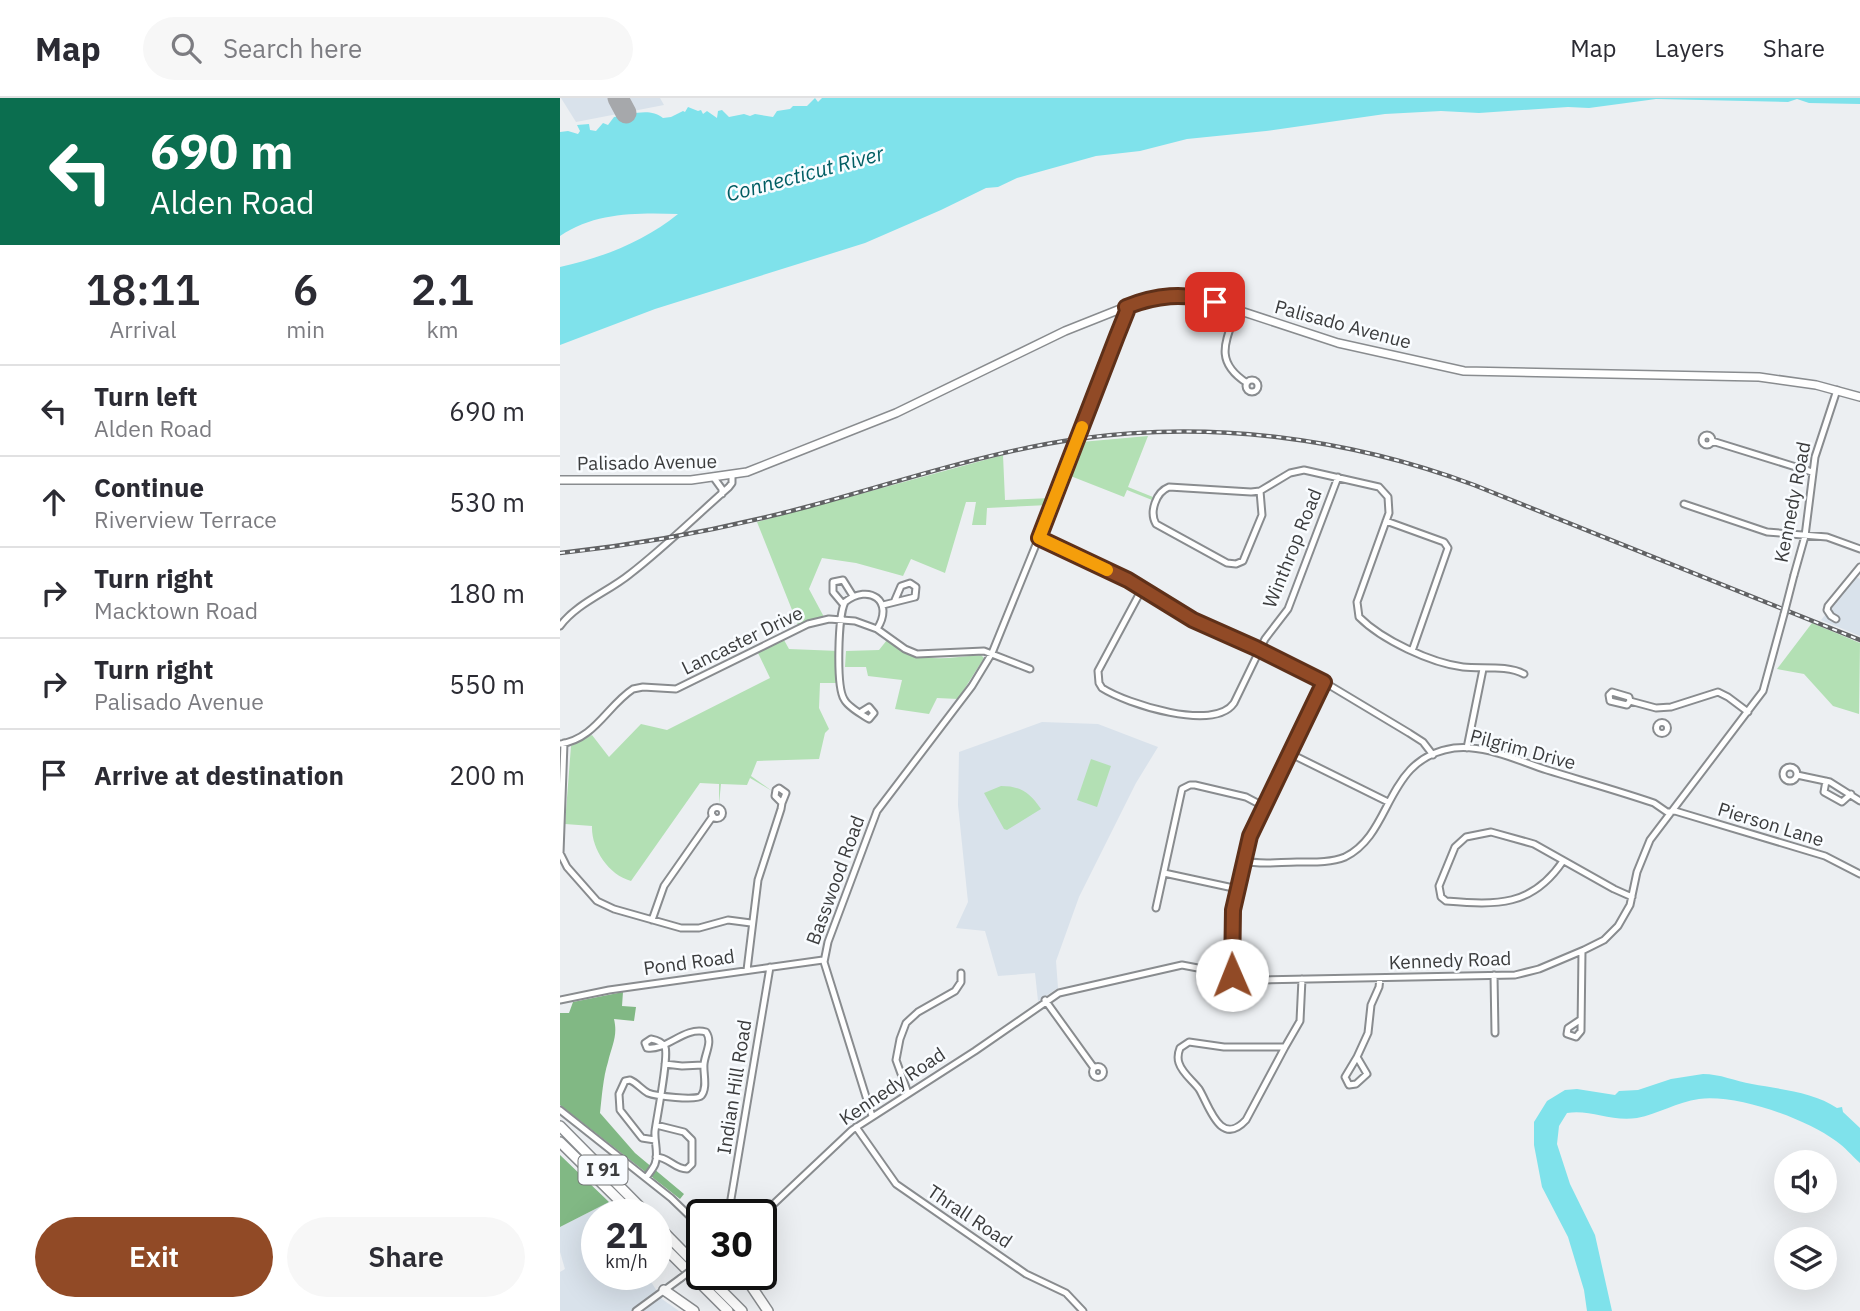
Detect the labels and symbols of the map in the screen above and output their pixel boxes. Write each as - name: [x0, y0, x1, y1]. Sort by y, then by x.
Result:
- water label: Connecticut River: [723, 138, 888, 208]
- pin: [1185, 272, 1245, 332]
- street label: Palisado Avenue: [1272, 294, 1414, 354]
- street label: Kennedy Road: [1769, 439, 1815, 565]
- street label: Palisado Avenue: [577, 449, 717, 475]
- street label: Winthrop Road: [1257, 485, 1327, 611]
- street label: Lancaster Drive: [677, 600, 807, 680]
- street label: Pilgrim Drive: [1468, 723, 1578, 775]
- street label: Pierson Lane: [1715, 796, 1827, 852]
- street label: Basswood Road: [801, 812, 869, 948]
- position arrow: [1195, 938, 1269, 1012]
- street label: Pond Road: [642, 944, 736, 980]
- street label: Kennedy Road: [1388, 946, 1512, 974]
- street label: Indian Hill Road: [711, 1018, 757, 1156]
- street label: Kennedy Road: [834, 1042, 950, 1130]
- road number: I 91: [579, 1156, 628, 1184]
- street label: Thrall Road: [923, 1179, 1017, 1253]
- speed limit sign: 30: [686, 1199, 777, 1290]

